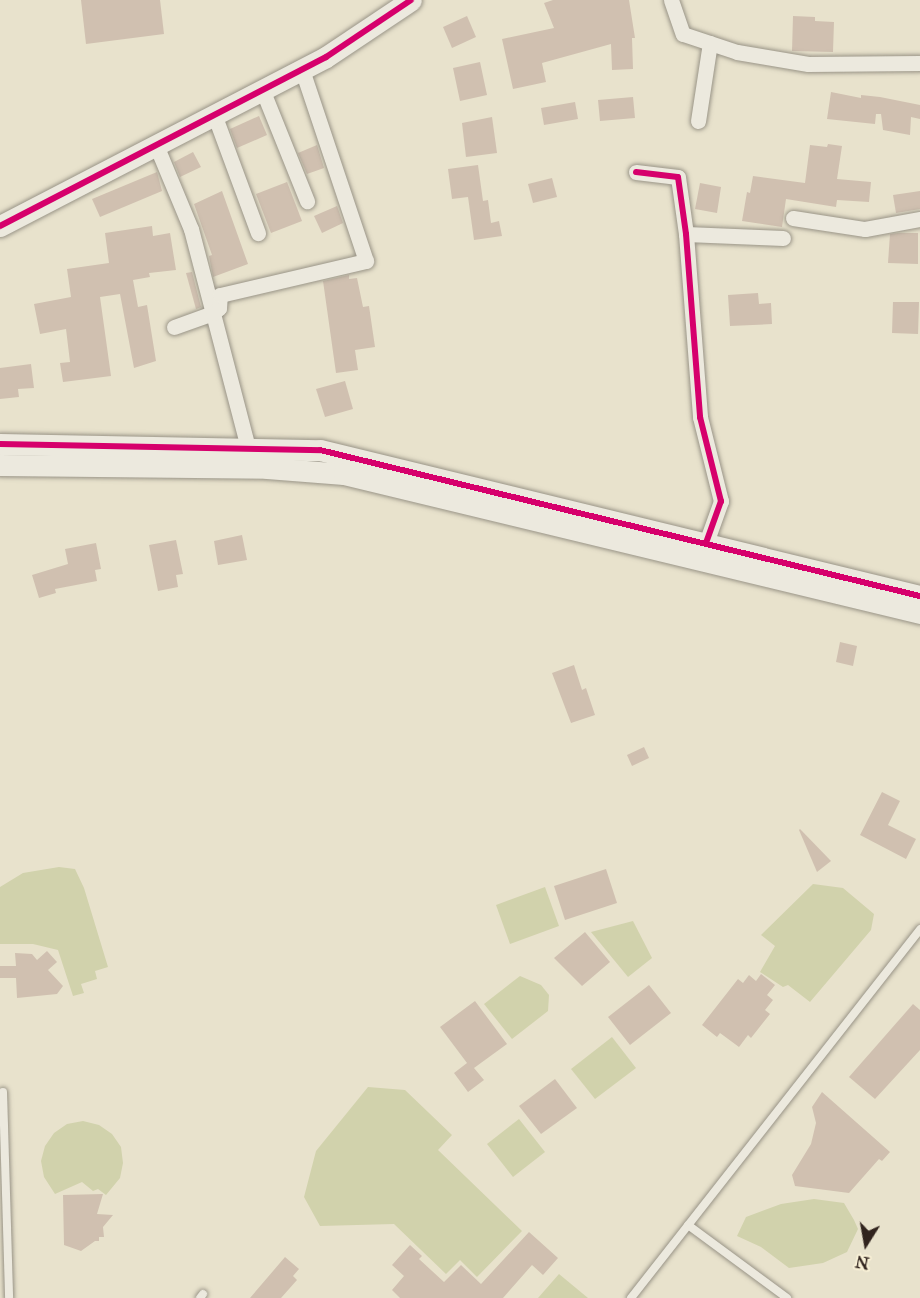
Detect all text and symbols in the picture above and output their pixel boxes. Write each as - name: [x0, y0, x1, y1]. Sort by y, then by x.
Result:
- north arrow: [836, 1214, 896, 1274]
- text: N: [854, 1252, 871, 1273]

